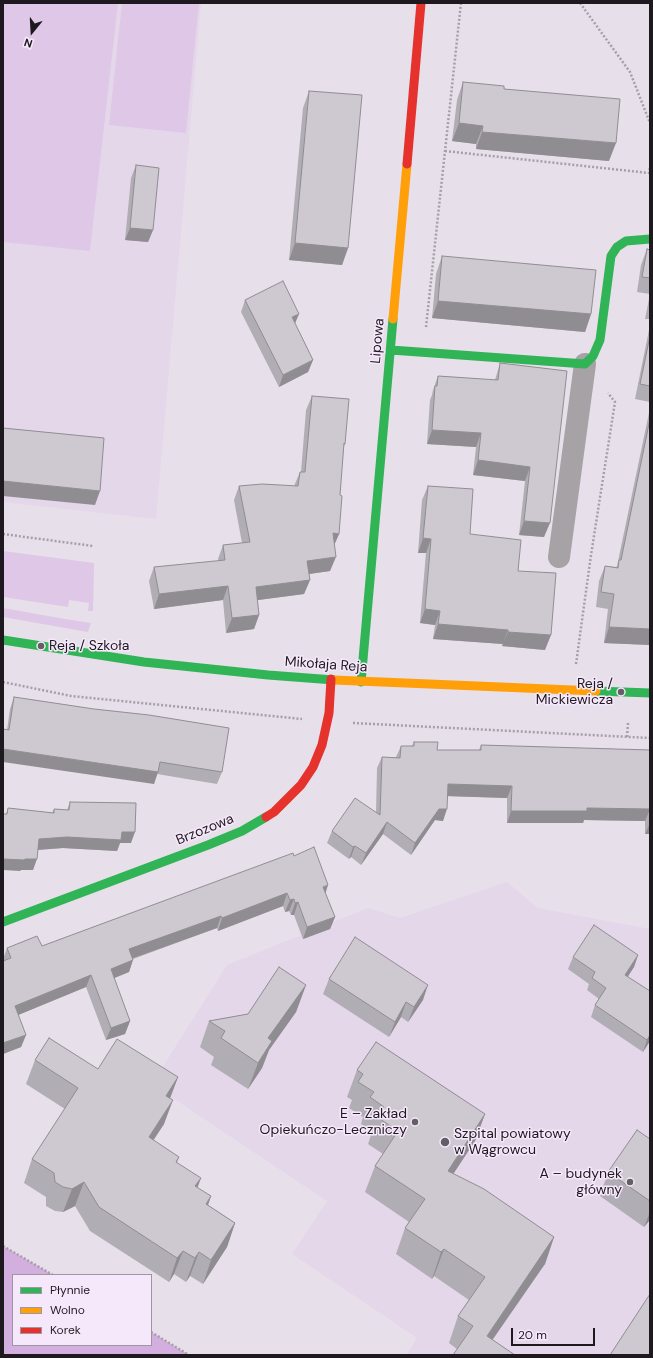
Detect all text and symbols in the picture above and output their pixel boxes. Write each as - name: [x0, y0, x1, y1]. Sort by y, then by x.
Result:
- north arrow: [12, 12, 52, 52]
- text: N: [22, 36, 34, 51]
- street label: Lipowa: [368, 318, 388, 364]
- place label: Reja / Szkoła: [49, 638, 129, 654]
- marker: Reja / Szkoła: [36, 641, 46, 651]
- street label: Mikołaja Reja: [284, 654, 368, 676]
- place label: Reja / Mickiewicza: [536, 676, 613, 708]
- marker: Reja / Mickiewicza: [616, 687, 626, 697]
- street label: Brzozowa: [174, 811, 236, 849]
- place label: E – Zakład Opiekuńczo-Leczniczy: [260, 1106, 407, 1138]
- marker: E – Zakład Opiekuńczo-Leczniczy: [410, 1117, 420, 1127]
- place label: Szpital powiatowy w Wągrowcu: [454, 1126, 571, 1158]
- marker: Szpital powiatowy w Wągrowcu: [439, 1136, 451, 1148]
- place label: A – budynek główny: [539, 1166, 622, 1198]
- marker: A – budynek główny: [625, 1177, 635, 1187]
- legend: [12, 1274, 152, 1346]
- text: Płynnie: [50, 1282, 90, 1298]
- text: Wolno: [50, 1302, 85, 1318]
- scale bar: [513, 1320, 597, 1346]
- text: Korek: [50, 1322, 81, 1338]
- text: 20 m: [518, 1327, 547, 1343]

